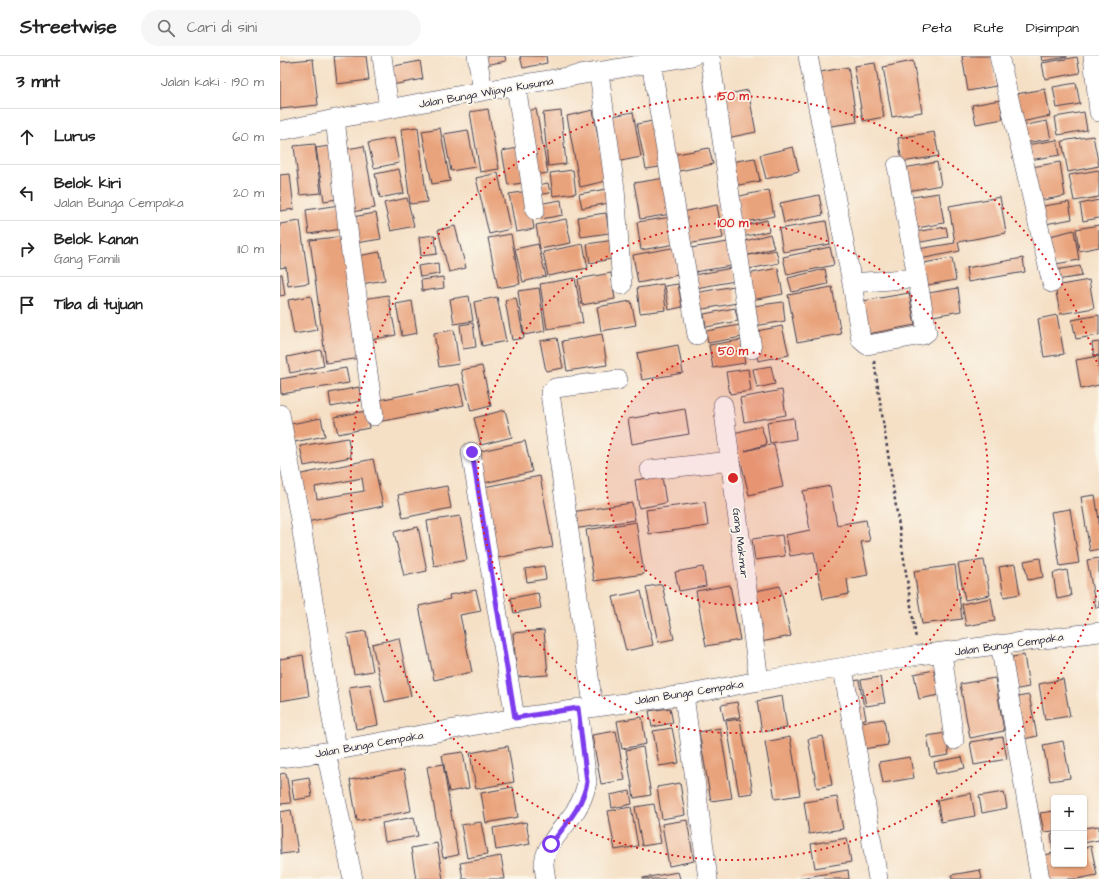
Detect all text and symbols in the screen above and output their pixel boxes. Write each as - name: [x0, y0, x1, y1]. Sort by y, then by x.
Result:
- search box: [141, 10, 421, 46]
- text: Streetwise: [20, 14, 117, 41]
- icon: search: [155, 17, 177, 39]
- text: Cari di sini: [187, 17, 257, 38]
- text: Peta: [922, 18, 952, 38]
- text: Rute: [974, 18, 1004, 38]
- text: Disimpan: [1026, 18, 1079, 38]
- text: 3 mnt: [16, 70, 60, 94]
- text: Jalan kaki · 190 m: [161, 73, 264, 91]
- street label: Jalan Bunga Wijaya Kusuma: [418, 73, 555, 113]
- text: 150 m: [717, 88, 750, 105]
- icon: ahead: [16, 126, 38, 148]
- text: Lurus: [54, 126, 95, 147]
- text: 60 m: [232, 128, 264, 146]
- text: Belok kiri: [54, 173, 121, 194]
- icon: left: [16, 182, 38, 204]
- text: 20 m: [233, 184, 264, 202]
- text: Jalan Bunga Cempaka: [54, 194, 184, 212]
- text: 100 m: [718, 215, 749, 232]
- text: Belok kanan: [54, 229, 138, 250]
- icon: right: [16, 238, 38, 260]
- text: 110 m: [237, 240, 264, 258]
- text: Gang Famili: [54, 250, 120, 268]
- icon: arrive: [16, 294, 38, 316]
- text: Tiba di tujuan: [54, 294, 143, 315]
- text: 50 m: [718, 343, 749, 360]
- route end: [463, 443, 481, 461]
- centre of rings: [726, 471, 740, 485]
- street label: Gang Makmur: [728, 507, 752, 579]
- street label: Jalan Bunga Cempaka: [954, 629, 1065, 661]
- street label: Jalan Bunga Cempaka: [634, 676, 745, 709]
- street label: Jalan Bunga Cempaka: [314, 728, 425, 762]
- map controls: [1051, 795, 1087, 867]
- button: +: [1051, 795, 1087, 831]
- button: −: [1051, 831, 1087, 867]
- route start: [542, 835, 560, 853]

